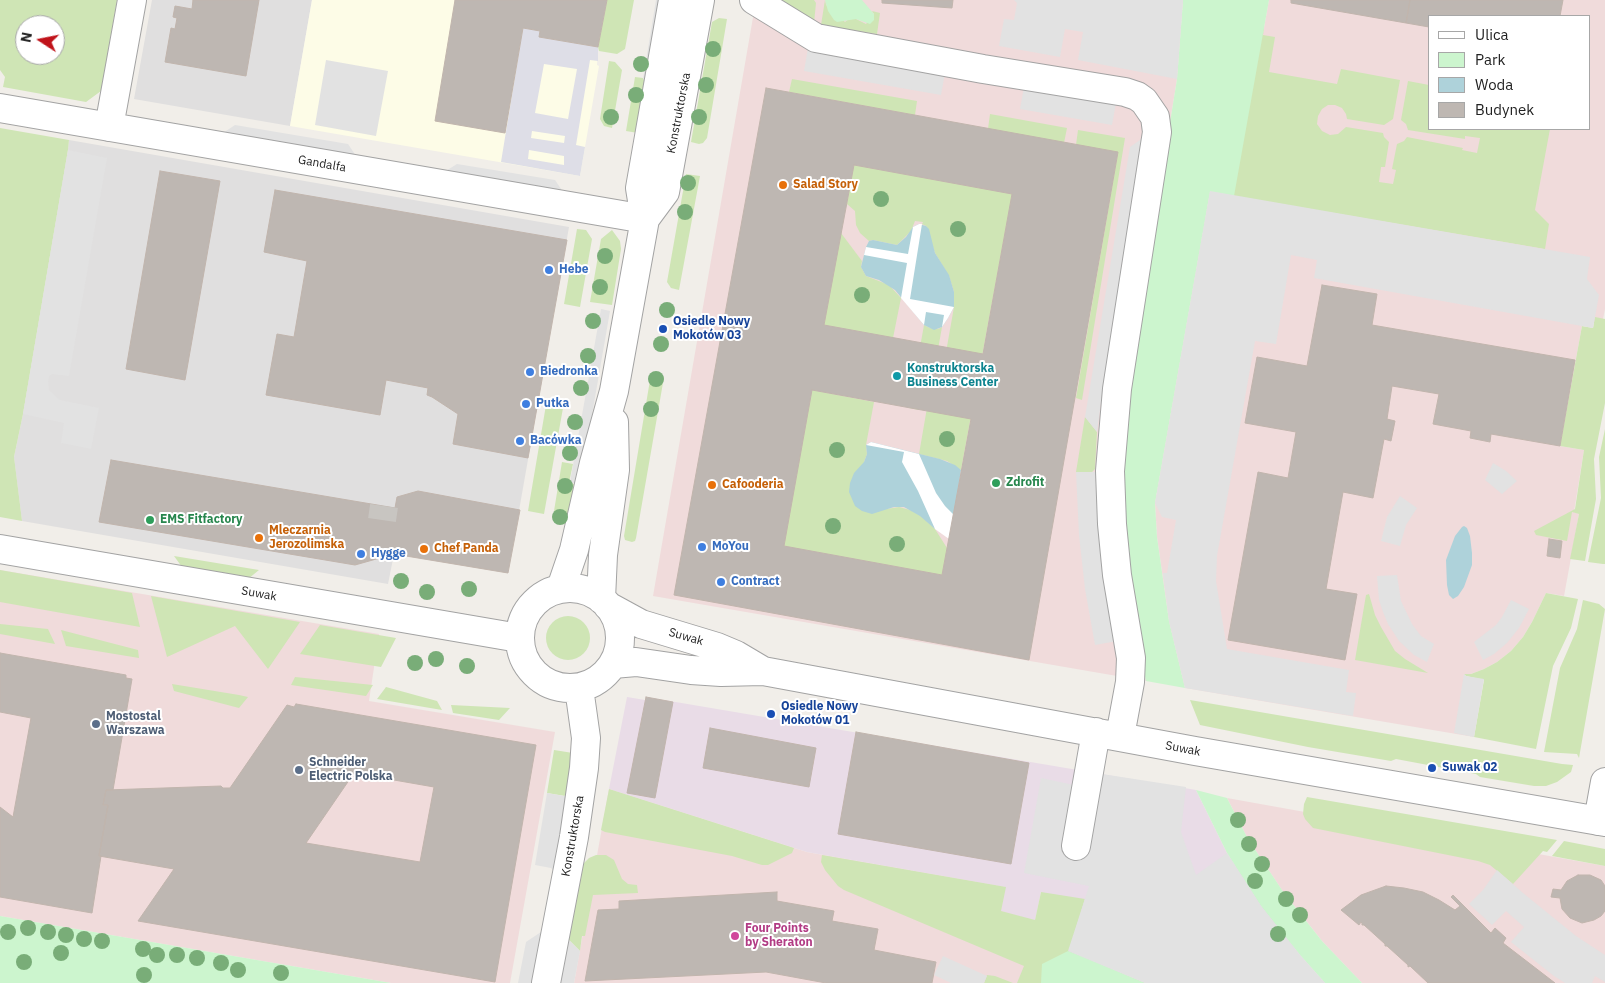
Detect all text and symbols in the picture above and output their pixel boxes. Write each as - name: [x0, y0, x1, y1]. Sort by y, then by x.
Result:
- north arrow: [15, 15, 65, 65]
- legend: [1428, 15, 1590, 130]
- text: Ulica: [1475, 25, 1509, 44]
- text: N: [16, 31, 36, 44]
- text: Park: [1475, 50, 1505, 69]
- street label: Konstruktorska: [664, 71, 694, 155]
- text: Woda: [1475, 75, 1513, 94]
- text: Budynek: [1475, 100, 1534, 119]
- street label: Gandalfa: [297, 153, 347, 175]
- place label: Salad Story: [793, 178, 858, 192]
- marker: Salad Story: [777, 179, 789, 191]
- place label: Hebe: [559, 263, 588, 277]
- marker: Hebe: [543, 264, 555, 276]
- place label: Osiedle Nowy Mokotów 03: [673, 315, 750, 343]
- marker: Osiedle Nowy Mokotów 03: [657, 323, 669, 335]
- place label: Konstruktorska Business Center: [907, 362, 998, 390]
- place label: Biedronka: [540, 365, 598, 379]
- marker: Biedronka: [524, 366, 536, 378]
- marker: Konstruktorska Business Center: [891, 370, 903, 382]
- place label: Putka: [536, 397, 569, 411]
- marker: Putka: [520, 398, 532, 410]
- place label: Bacówka: [530, 434, 581, 448]
- marker: Bacówka: [514, 435, 526, 447]
- place label: Zdrofit: [1006, 476, 1044, 490]
- marker: Zdrofit: [990, 477, 1002, 489]
- place label: Cafooderia: [722, 478, 784, 492]
- marker: Cafooderia: [706, 479, 718, 491]
- place label: EMS Fitfactory: [160, 513, 242, 527]
- marker: EMS Fitfactory: [144, 514, 156, 526]
- place label: Mleczarnia Jerozolimska: [269, 524, 344, 552]
- marker: Mleczarnia Jerozolimska: [253, 532, 265, 544]
- place label: MoYou: [712, 540, 749, 554]
- marker: MoYou: [696, 541, 708, 553]
- place label: Chef Panda: [434, 542, 499, 556]
- marker: Chef Panda: [418, 543, 430, 555]
- place label: Hygge: [371, 547, 406, 561]
- marker: Hygge: [355, 548, 367, 560]
- place label: Contract: [731, 575, 780, 589]
- marker: Contract: [715, 576, 727, 588]
- street label: Suwak: [240, 584, 278, 604]
- street label: Suwak: [667, 625, 705, 649]
- place label: Osiedle Nowy Mokotów 01: [781, 700, 858, 728]
- marker: Osiedle Nowy Mokotów 01: [765, 708, 777, 720]
- place label: Mostostal Warszawa: [106, 710, 165, 738]
- marker: Mostostal Warszawa: [90, 718, 102, 730]
- street label: Suwak: [1164, 739, 1202, 759]
- place label: Schneider Electric Polska: [309, 756, 393, 784]
- place label: Suwak 02: [1442, 761, 1498, 775]
- marker: Suwak 02: [1426, 762, 1438, 774]
- marker: Schneider Electric Polska: [293, 764, 305, 776]
- street label: Konstruktorska: [559, 794, 587, 878]
- place label: Four Points by Sheraton: [745, 922, 813, 950]
- marker: Four Points by Sheraton: [729, 930, 741, 942]

